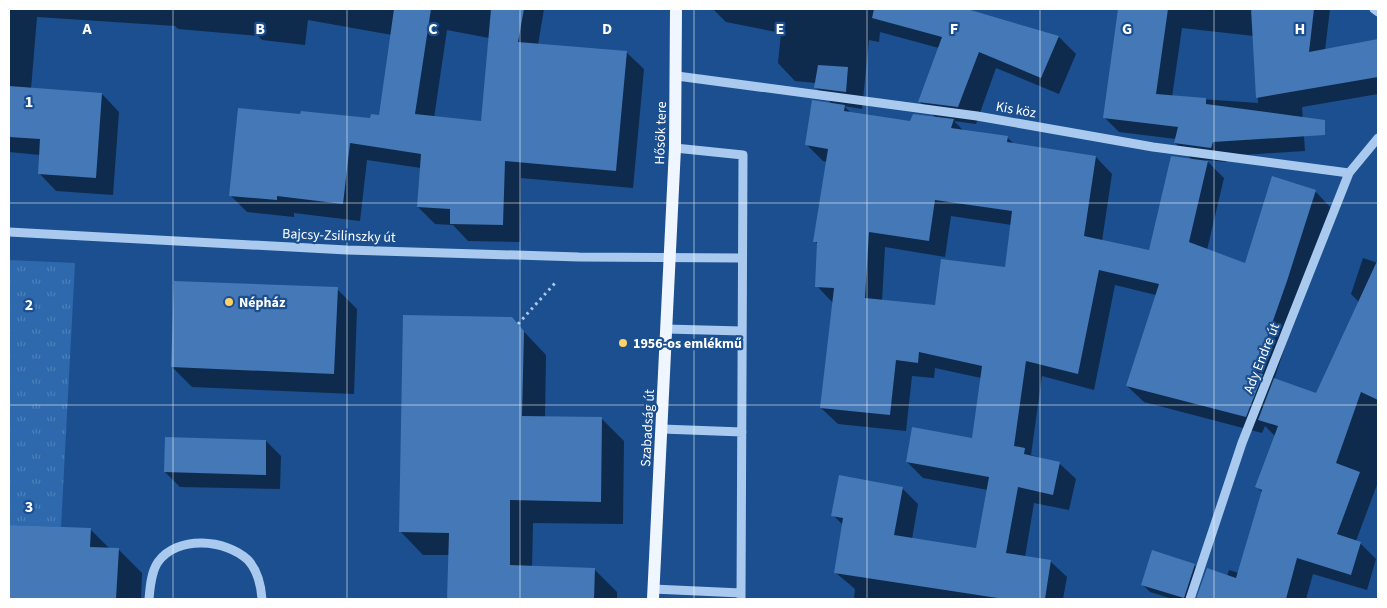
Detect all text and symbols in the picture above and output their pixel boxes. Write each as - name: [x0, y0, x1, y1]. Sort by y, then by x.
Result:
- text: A: [81, 18, 92, 40]
- text: B: [255, 18, 265, 40]
- text: C: [428, 18, 438, 40]
- text: D: [602, 18, 612, 40]
- text: E: [776, 18, 784, 40]
- text: F: [950, 18, 958, 40]
- text: G: [1122, 18, 1132, 40]
- text: H: [1295, 18, 1305, 40]
- text: 1: [25, 91, 33, 113]
- street label: Kis köz: [994, 97, 1037, 123]
- street label: Hősök tere: [650, 101, 672, 165]
- street label: Bajcsy-Zsilinszky út: [282, 224, 396, 248]
- place label: Népház: [239, 293, 286, 313]
- text: 2: [25, 294, 33, 316]
- marker: Népház: [223, 296, 235, 308]
- street label: Ady Endre út: [1239, 320, 1285, 397]
- place label: 1956-os emlékmű: [633, 334, 742, 354]
- marker: 1956-os emlékmű: [617, 337, 629, 349]
- street label: Szabadság út: [636, 388, 660, 467]
- text: 3: [25, 496, 33, 518]

